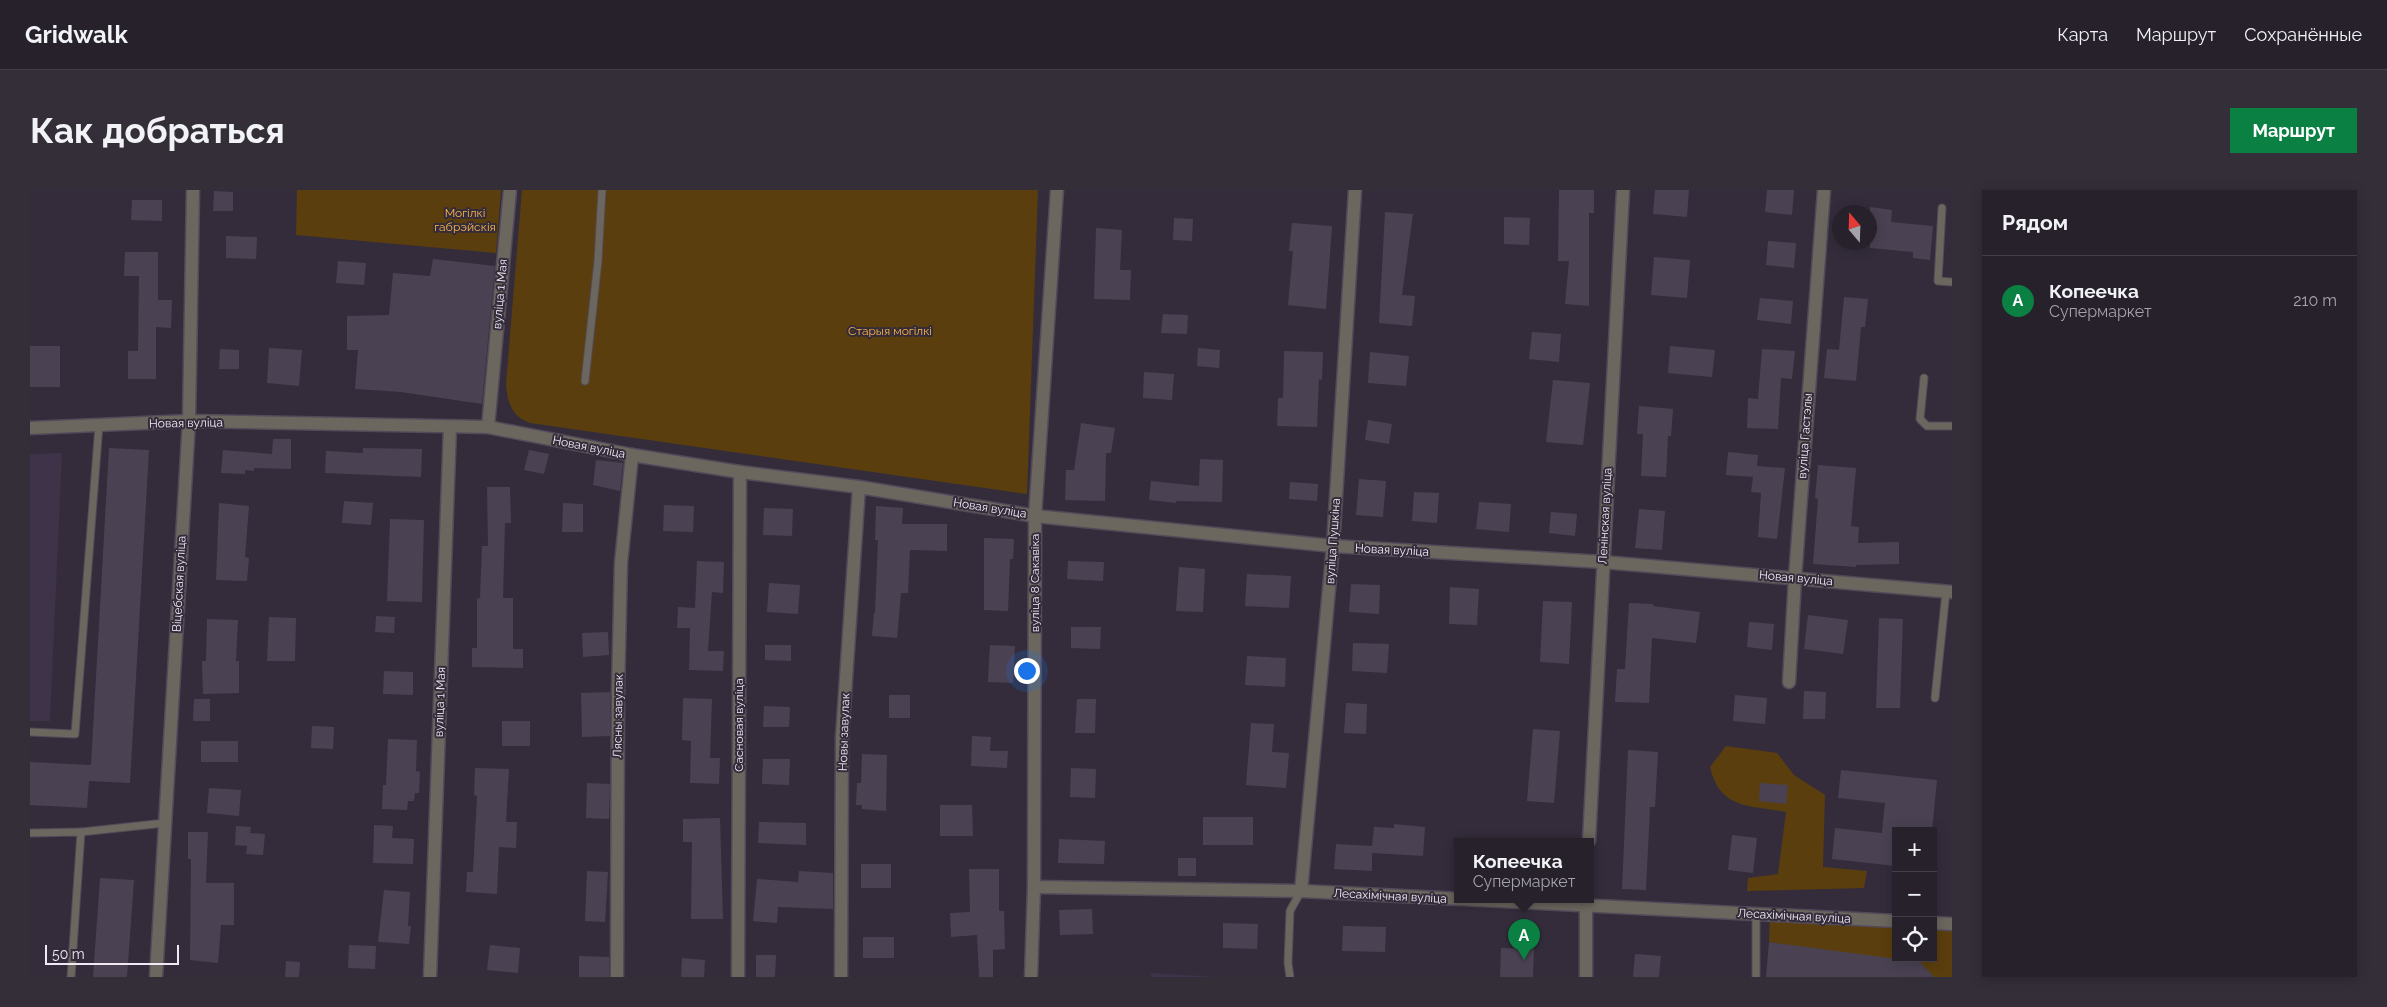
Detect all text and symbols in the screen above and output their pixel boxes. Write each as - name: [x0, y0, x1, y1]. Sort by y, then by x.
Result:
- text: Gridwalk: [25, 20, 128, 49]
- text: Карта: [2057, 24, 2108, 45]
- text: Маршрут: [2136, 24, 2216, 45]
- text: Сохранённые: [2244, 24, 2362, 45]
- button: Маршрут: [2230, 108, 2357, 153]
- text: Как добраться: [30, 110, 285, 151]
- north arrow: [1832, 205, 1877, 250]
- park label: Могілкі габрэйскія: [434, 206, 496, 234]
- text: Рядом: [2002, 210, 2068, 235]
- street label: вуліца 1 Мая: [490, 258, 510, 330]
- text: Копеечка: [2049, 280, 2139, 302]
- text: A: [2013, 291, 2023, 310]
- text: 210 m: [2293, 291, 2337, 310]
- text: Супермаркет: [2049, 302, 2152, 321]
- park label: Старыя могілкі: [848, 324, 932, 338]
- street label: вуліца Гастэлы: [1795, 393, 1815, 479]
- street label: Новая вуліца: [149, 415, 223, 431]
- street label: Новая вуліца: [551, 433, 627, 461]
- street label: Ленінская вуліца: [1595, 467, 1615, 565]
- street label: Новая вуліца: [952, 495, 1028, 521]
- street label: вуліца Пушкіна: [1323, 498, 1343, 584]
- street label: вуліца 8 Сакавіка: [1028, 534, 1042, 632]
- street label: Віцебская вуліца: [169, 536, 189, 632]
- street label: Новая вуліца: [1355, 541, 1429, 559]
- street label: Новая вуліца: [1759, 568, 1833, 588]
- your location: [1014, 658, 1040, 684]
- street label: вуліца 1 Мая: [432, 667, 448, 737]
- street label: Лясны завулак: [610, 674, 626, 758]
- street label: Сасновая вуліца: [732, 678, 746, 772]
- street label: Новы завулак: [836, 693, 852, 771]
- map controls: [1892, 827, 1937, 962]
- button: +: [1892, 827, 1937, 872]
- popup: [1454, 838, 1594, 903]
- text: Копеечка: [1473, 850, 1563, 872]
- text: Супермаркет: [1473, 872, 1575, 891]
- button: −: [1892, 872, 1937, 917]
- street label: Лесахімічная вуліца: [1333, 886, 1447, 906]
- street label: Лесахімічная вуліца: [1737, 906, 1851, 926]
- button: locate: [1892, 917, 1937, 962]
- pin: A: [1508, 919, 1540, 960]
- scale bar: [45, 942, 179, 965]
- text: 50 m: [52, 946, 85, 962]

